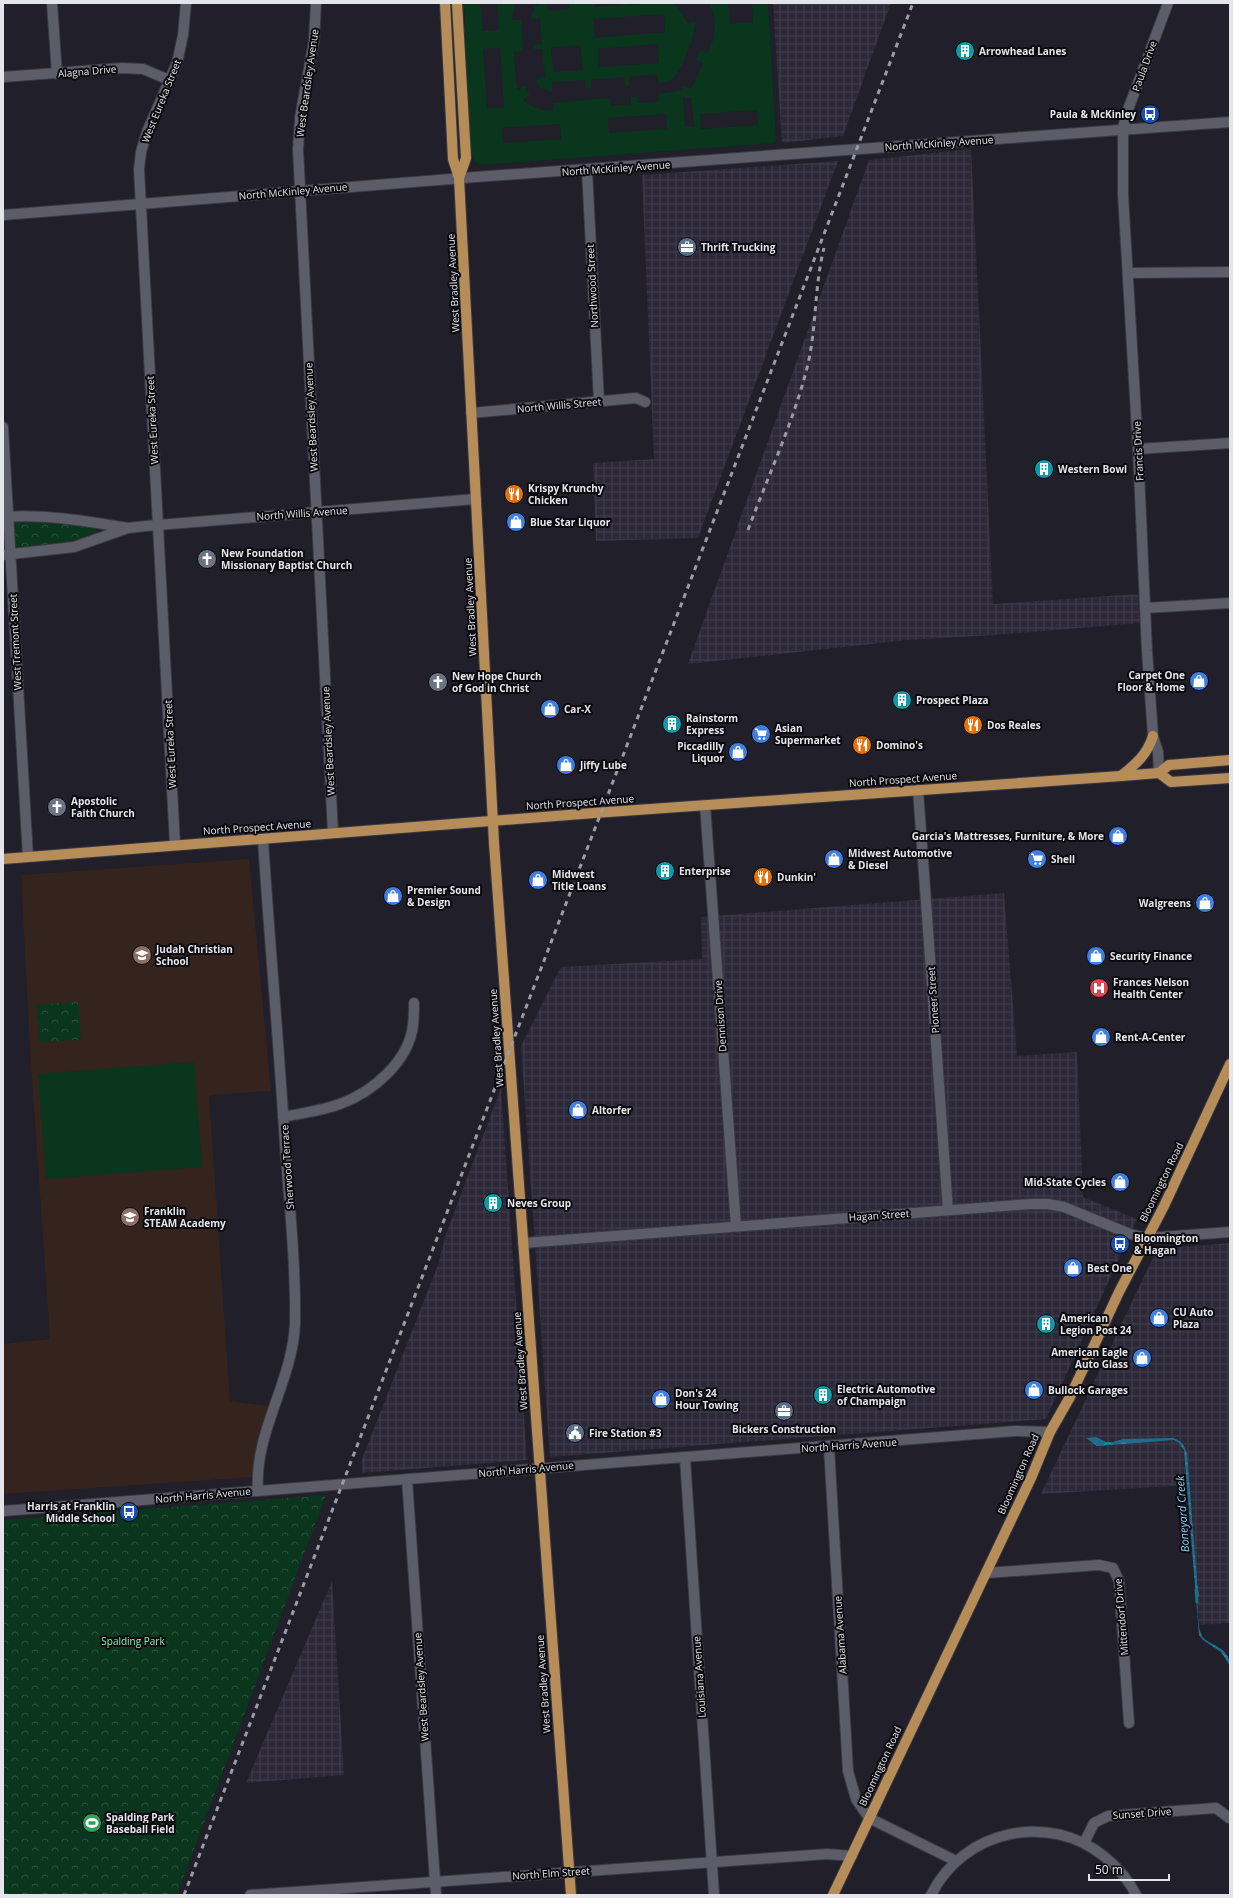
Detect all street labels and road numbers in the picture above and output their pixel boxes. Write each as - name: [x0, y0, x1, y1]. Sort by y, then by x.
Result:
- street label: West Beardsley Avenue: [292, 28, 322, 138]
- street label: Paula Drive: [1128, 38, 1160, 93]
- street label: West Eureka Street: [138, 57, 184, 145]
- street label: Alagna Drive: [57, 61, 117, 81]
- street label: North McKinley Avenue: [884, 132, 994, 154]
- street label: North McKinley Avenue: [561, 157, 671, 179]
- street label: North McKinley Avenue: [238, 179, 348, 203]
- street label: West Bradley Avenue: [443, 233, 463, 333]
- street label: Northwood Street: [583, 243, 601, 328]
- street label: West Beardsley Avenue: [301, 362, 321, 472]
- street label: West Eureka Street: [143, 375, 161, 465]
- street label: North Willis Street: [516, 394, 602, 416]
- street label: Francis Drive: [1129, 420, 1147, 481]
- street label: North Willis Avenue: [256, 503, 348, 523]
- street label: West Bradley Avenue: [460, 557, 480, 657]
- street label: West Tremont Street: [5, 593, 25, 691]
- street label: West Beardsley Avenue: [318, 686, 338, 796]
- street label: West Eureka Street: [161, 699, 179, 789]
- street label: North Prospect Avenue: [848, 768, 958, 790]
- street label: North Prospect Avenue: [525, 791, 635, 813]
- street label: North Prospect Avenue: [202, 816, 312, 838]
- street label: Pioneer Street: [924, 966, 942, 1034]
- street label: Dennison Drive: [710, 979, 729, 1052]
- street label: West Bradley Avenue: [486, 988, 506, 1088]
- street label: Sherwood Terrace: [277, 1124, 297, 1210]
- street label: Bloomington Road: [1136, 1140, 1186, 1224]
- street label: Hagan Street: [848, 1206, 910, 1224]
- street label: West Bradley Avenue: [510, 1311, 530, 1411]
- street label: Bloomington Road: [994, 1432, 1042, 1516]
- street label: North Harris Avenue: [801, 1435, 898, 1455]
- street label: North Harris Avenue: [478, 1458, 575, 1480]
- street label: North Harris Avenue: [155, 1484, 252, 1506]
- street label: Mittendorf Drive: [1111, 1578, 1131, 1656]
- street label: Alabama Avenue: [830, 1595, 850, 1675]
- street label: West Beardsley Avenue: [410, 1632, 432, 1742]
- street label: West Bradley Avenue: [533, 1634, 553, 1734]
- street label: Louisiana Avenue: [689, 1635, 709, 1718]
- street label: Bloomington Road: [855, 1724, 905, 1808]
- street label: Sunset Drive: [1112, 1804, 1172, 1822]
- street label: North Elm Street: [512, 1863, 591, 1883]

